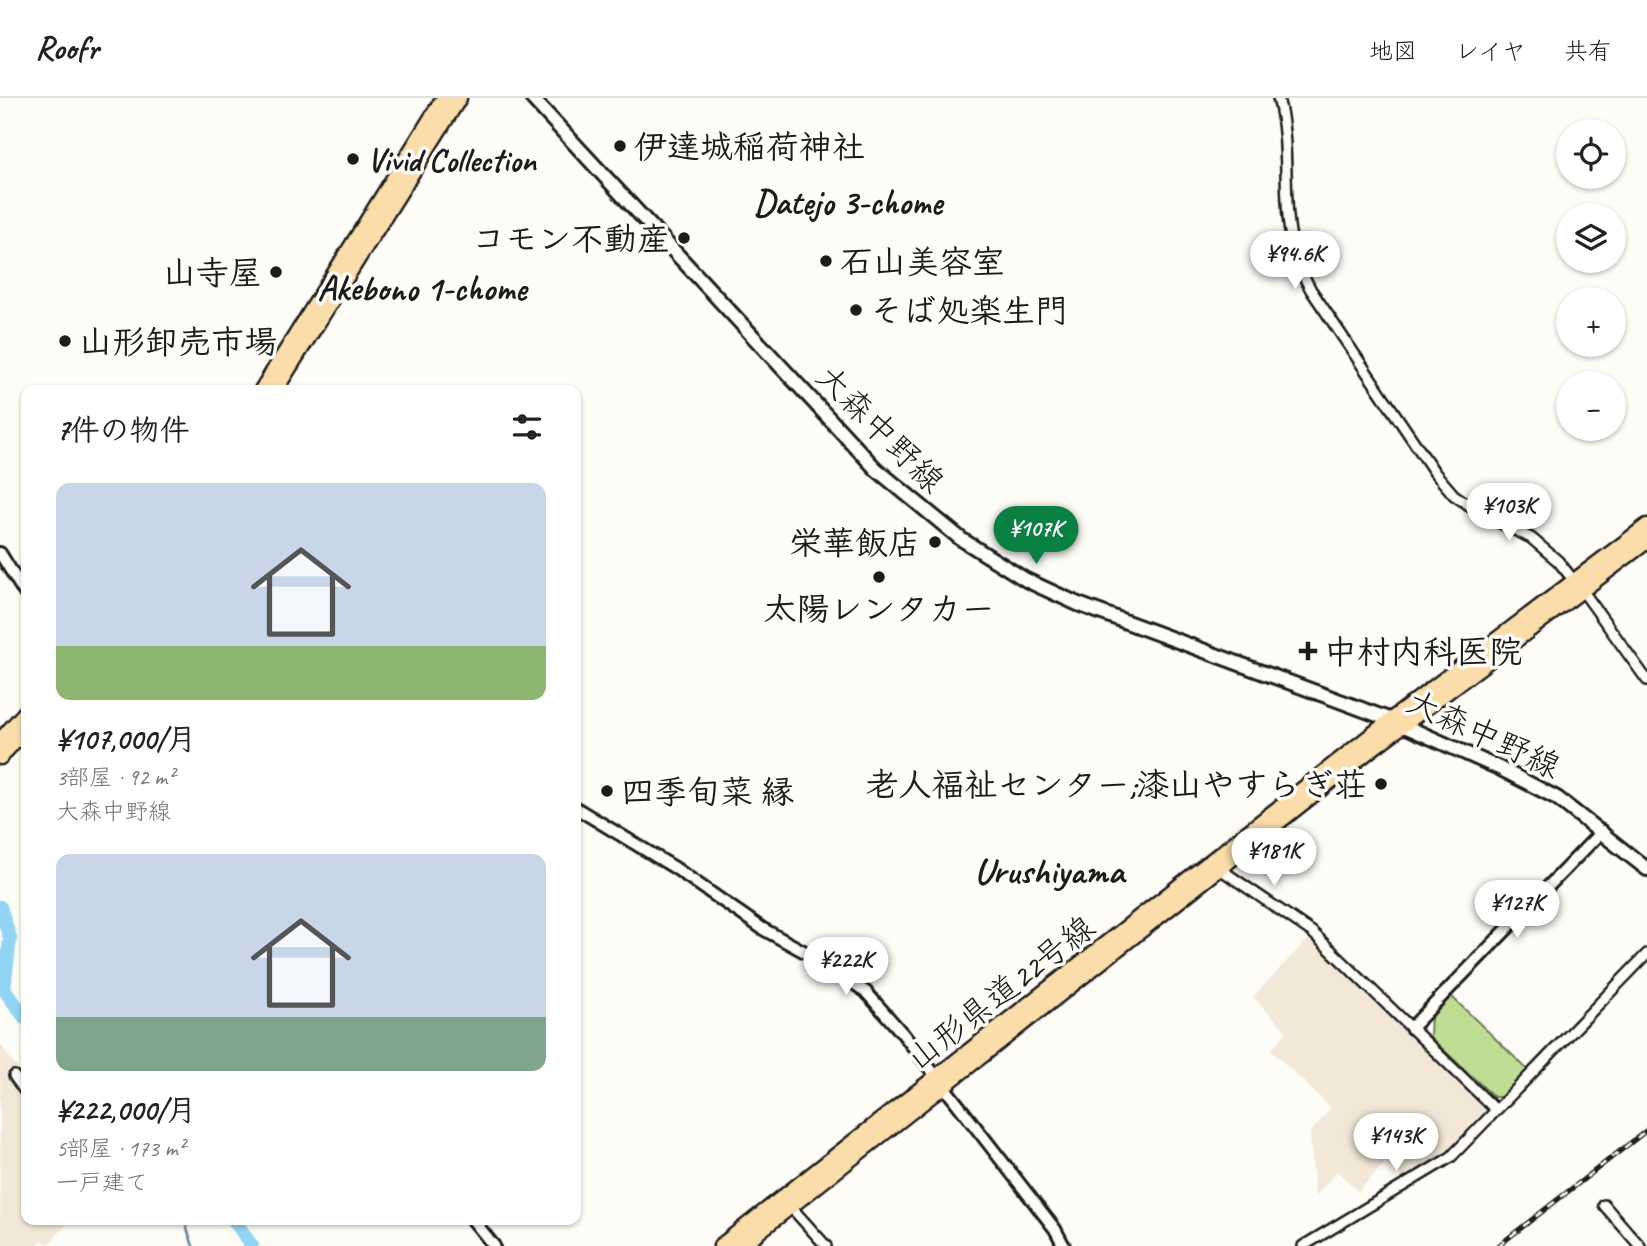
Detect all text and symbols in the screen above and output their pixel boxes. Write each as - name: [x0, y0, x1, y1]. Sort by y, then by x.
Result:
- text: Roofr: [35, 27, 98, 69]
- text: 地図: [1369, 36, 1417, 66]
- text: レイヤ: [1455, 36, 1526, 66]
- text: 共有: [1564, 36, 1612, 66]
- map controls: [1556, 119, 1626, 441]
- button: locate: [1556, 119, 1626, 189]
- place label: 伊達城稲荷神社: [634, 126, 865, 168]
- marker: 伊達城稲荷神社: [612, 138, 628, 154]
- place label: Vivid Collection: [367, 139, 537, 181]
- marker: Vivid Collection: [345, 151, 361, 167]
- district label: Datejo 3-chome: [754, 180, 945, 225]
- button: layers: [1556, 203, 1626, 273]
- place label: コモン不動産: [472, 218, 670, 260]
- marker: コモン不動産: [676, 230, 692, 246]
- pin: ¥94.6K: [1238, 232, 1352, 291]
- text: ¥94.6K: [1266, 239, 1324, 268]
- place label: 石山美容室: [840, 241, 1005, 283]
- place label: 山寺屋: [163, 252, 262, 294]
- marker: 石山美容室: [818, 253, 834, 269]
- marker: 山寺屋: [268, 264, 284, 280]
- district label: Akebono 1-chome: [318, 266, 529, 311]
- button: +: [1556, 287, 1626, 357]
- place label: そば処楽生門: [870, 290, 1068, 332]
- marker: そば処楽生門: [848, 302, 864, 318]
- place label: 山形卸売市場: [79, 321, 277, 363]
- marker: 山形卸売市場: [57, 333, 73, 349]
- street label: 大森中野線: [807, 356, 953, 502]
- button: −: [1556, 371, 1626, 441]
- icon: filters: [508, 408, 546, 446]
- text: 7件の物件: [56, 411, 189, 449]
- pin: ¥103K: [1460, 484, 1558, 543]
- text: ¥103K: [1482, 491, 1536, 520]
- pin: ¥107K: [987, 506, 1085, 566]
- text: ¥107K: [1010, 514, 1063, 543]
- place label: 栄華飯店: [789, 522, 921, 564]
- icon: home: [238, 529, 364, 655]
- marker: 栄華飯店: [927, 534, 943, 550]
- marker: 太陽レンタカー: [871, 569, 887, 585]
- place label: 太陽レンタカー: [764, 588, 995, 630]
- place label: 中村内科医院: [1324, 631, 1522, 673]
- marker: 中村内科医院: [1298, 641, 1318, 661]
- street label: 大森中野線: [1400, 680, 1567, 788]
- text: ¥107,000/月: [56, 720, 196, 758]
- text: 3部屋 · 92 m²: [56, 763, 174, 792]
- place label: 老人福祉センター;漆山やすらぎ荘: [865, 764, 1367, 806]
- place label: 四季旬菜 縁: [621, 771, 794, 813]
- marker: 老人福祉センター;漆山やすらぎ荘: [1373, 776, 1389, 792]
- marker: 四季旬菜 縁: [599, 783, 615, 799]
- text: 大森中野線: [56, 797, 171, 826]
- pin: ¥181K: [1225, 828, 1323, 888]
- text: ¥181K: [1247, 836, 1301, 865]
- district label: Urushiyama: [974, 847, 1127, 894]
- pin: ¥127K: [1468, 880, 1566, 940]
- text: ¥127K: [1491, 888, 1544, 917]
- icon: home: [238, 900, 364, 1026]
- street label: 山形県道22号線: [898, 906, 1103, 1079]
- pin: ¥222K: [797, 937, 895, 997]
- text: ¥222K: [819, 945, 873, 974]
- text: ¥222,000/月: [56, 1091, 196, 1129]
- pin: ¥143K: [1347, 1114, 1445, 1173]
- text: ¥143K: [1369, 1121, 1423, 1150]
- text: 5部屋 · 173 m²: [56, 1134, 185, 1163]
- text: 一戸建て: [56, 1168, 148, 1197]

